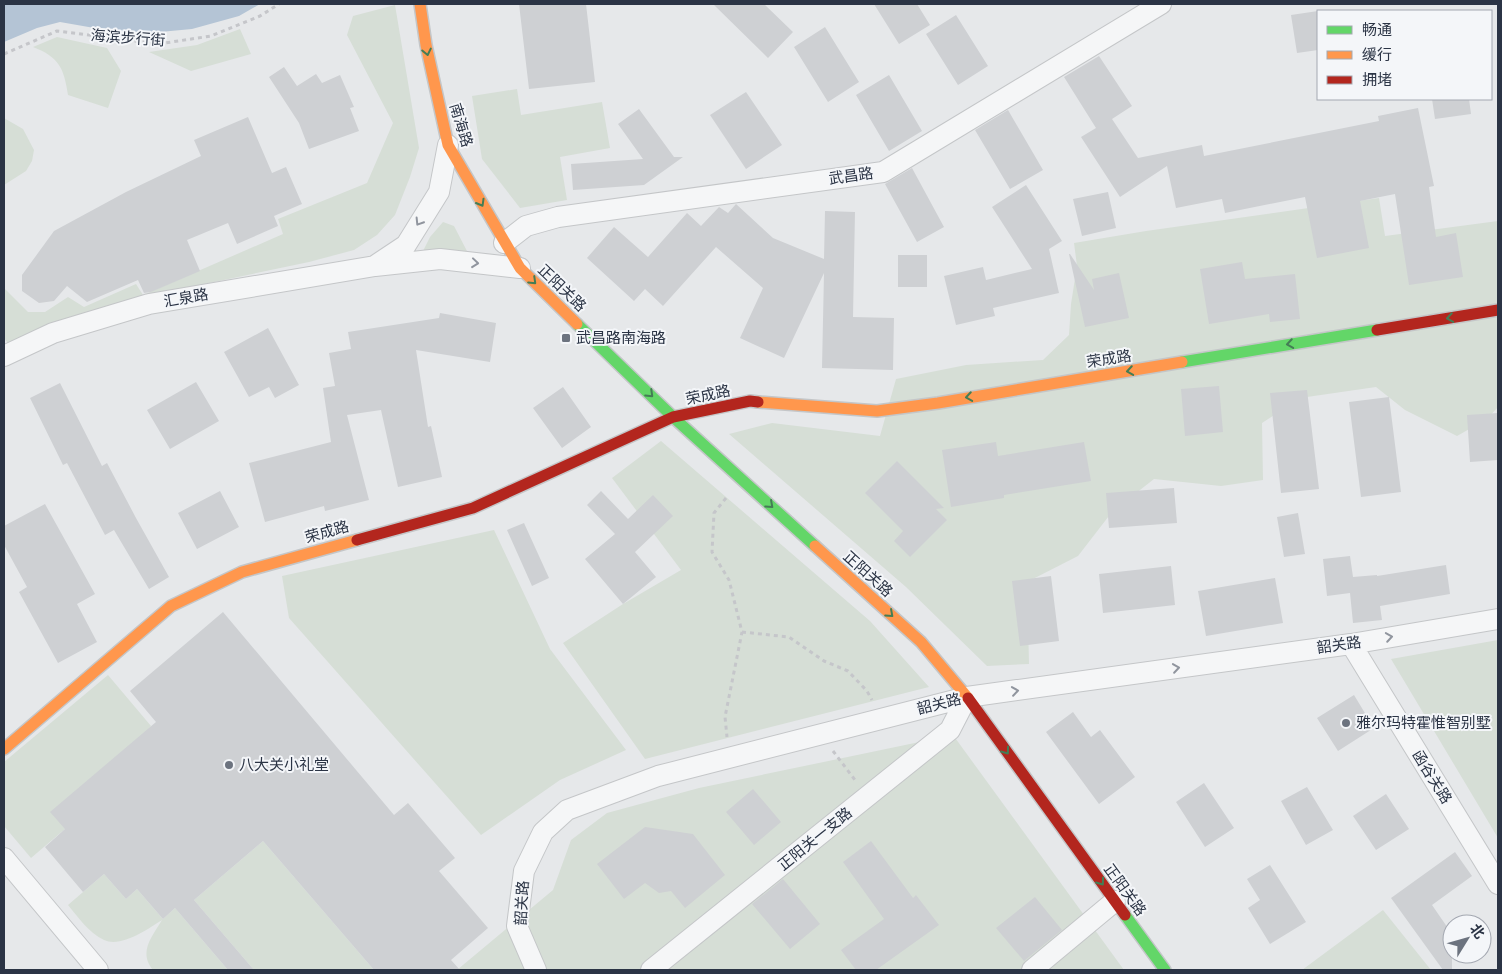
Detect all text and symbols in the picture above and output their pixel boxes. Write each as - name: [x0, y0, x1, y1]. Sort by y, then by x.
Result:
- legend: [1317, 10, 1492, 100]
- text: 畅通: [1362, 21, 1392, 39]
- street label: 海滨步行街: [90, 26, 166, 50]
- text: 缓行: [1362, 46, 1392, 64]
- one-way arrow: [422, 48, 432, 56]
- text: 拥堵: [1362, 71, 1392, 89]
- street label: 南海路: [446, 101, 476, 149]
- street label: 武昌路: [827, 164, 875, 188]
- one-way arrow: [475, 198, 485, 207]
- one-way arrow: [416, 217, 426, 226]
- one-way arrow: [472, 257, 480, 268]
- street label: 正阳关路: [534, 261, 590, 315]
- one-way arrow: [528, 275, 537, 284]
- street label: 汇泉路: [162, 285, 210, 311]
- one-way arrow: [1446, 312, 1455, 322]
- place label: 武昌路南海路: [576, 329, 666, 347]
- marker: 武昌路南海路: [560, 332, 572, 344]
- one-way arrow: [1285, 339, 1294, 349]
- street label: 荣成路: [1085, 347, 1133, 371]
- one-way arrow: [1125, 365, 1133, 376]
- street label: 荣成路: [684, 382, 732, 408]
- one-way arrow: [644, 389, 653, 398]
- one-way arrow: [965, 392, 974, 402]
- one-way arrow: [764, 499, 773, 508]
- street label: 荣成路: [303, 517, 351, 547]
- street label: 正阳关路: [840, 547, 896, 601]
- one-way arrow: [884, 608, 893, 617]
- street label: 韶关路: [1315, 633, 1363, 657]
- one-way arrow: [1385, 633, 1393, 643]
- one-way arrow: [1173, 663, 1181, 674]
- one-way arrow: [1011, 686, 1020, 696]
- street label: 韶关路: [915, 690, 963, 718]
- place label: 雅尔玛特霍惟智别墅: [1356, 714, 1491, 732]
- marker: 雅尔玛特霍惟智别墅: [1340, 717, 1352, 729]
- one-way arrow: [1000, 745, 1009, 755]
- street label: 函谷关路: [1408, 747, 1456, 807]
- place label: 八大关小礼堂: [239, 756, 329, 774]
- marker: 八大关小礼堂: [223, 759, 235, 771]
- street label: 正阳关一支路: [774, 804, 856, 874]
- street label: 正阳关路: [1100, 860, 1150, 920]
- one-way arrow: [1096, 876, 1104, 885]
- street label: 韶关路: [512, 880, 532, 926]
- north arrow: [1442, 914, 1492, 964]
- text: 北: [1467, 921, 1488, 942]

